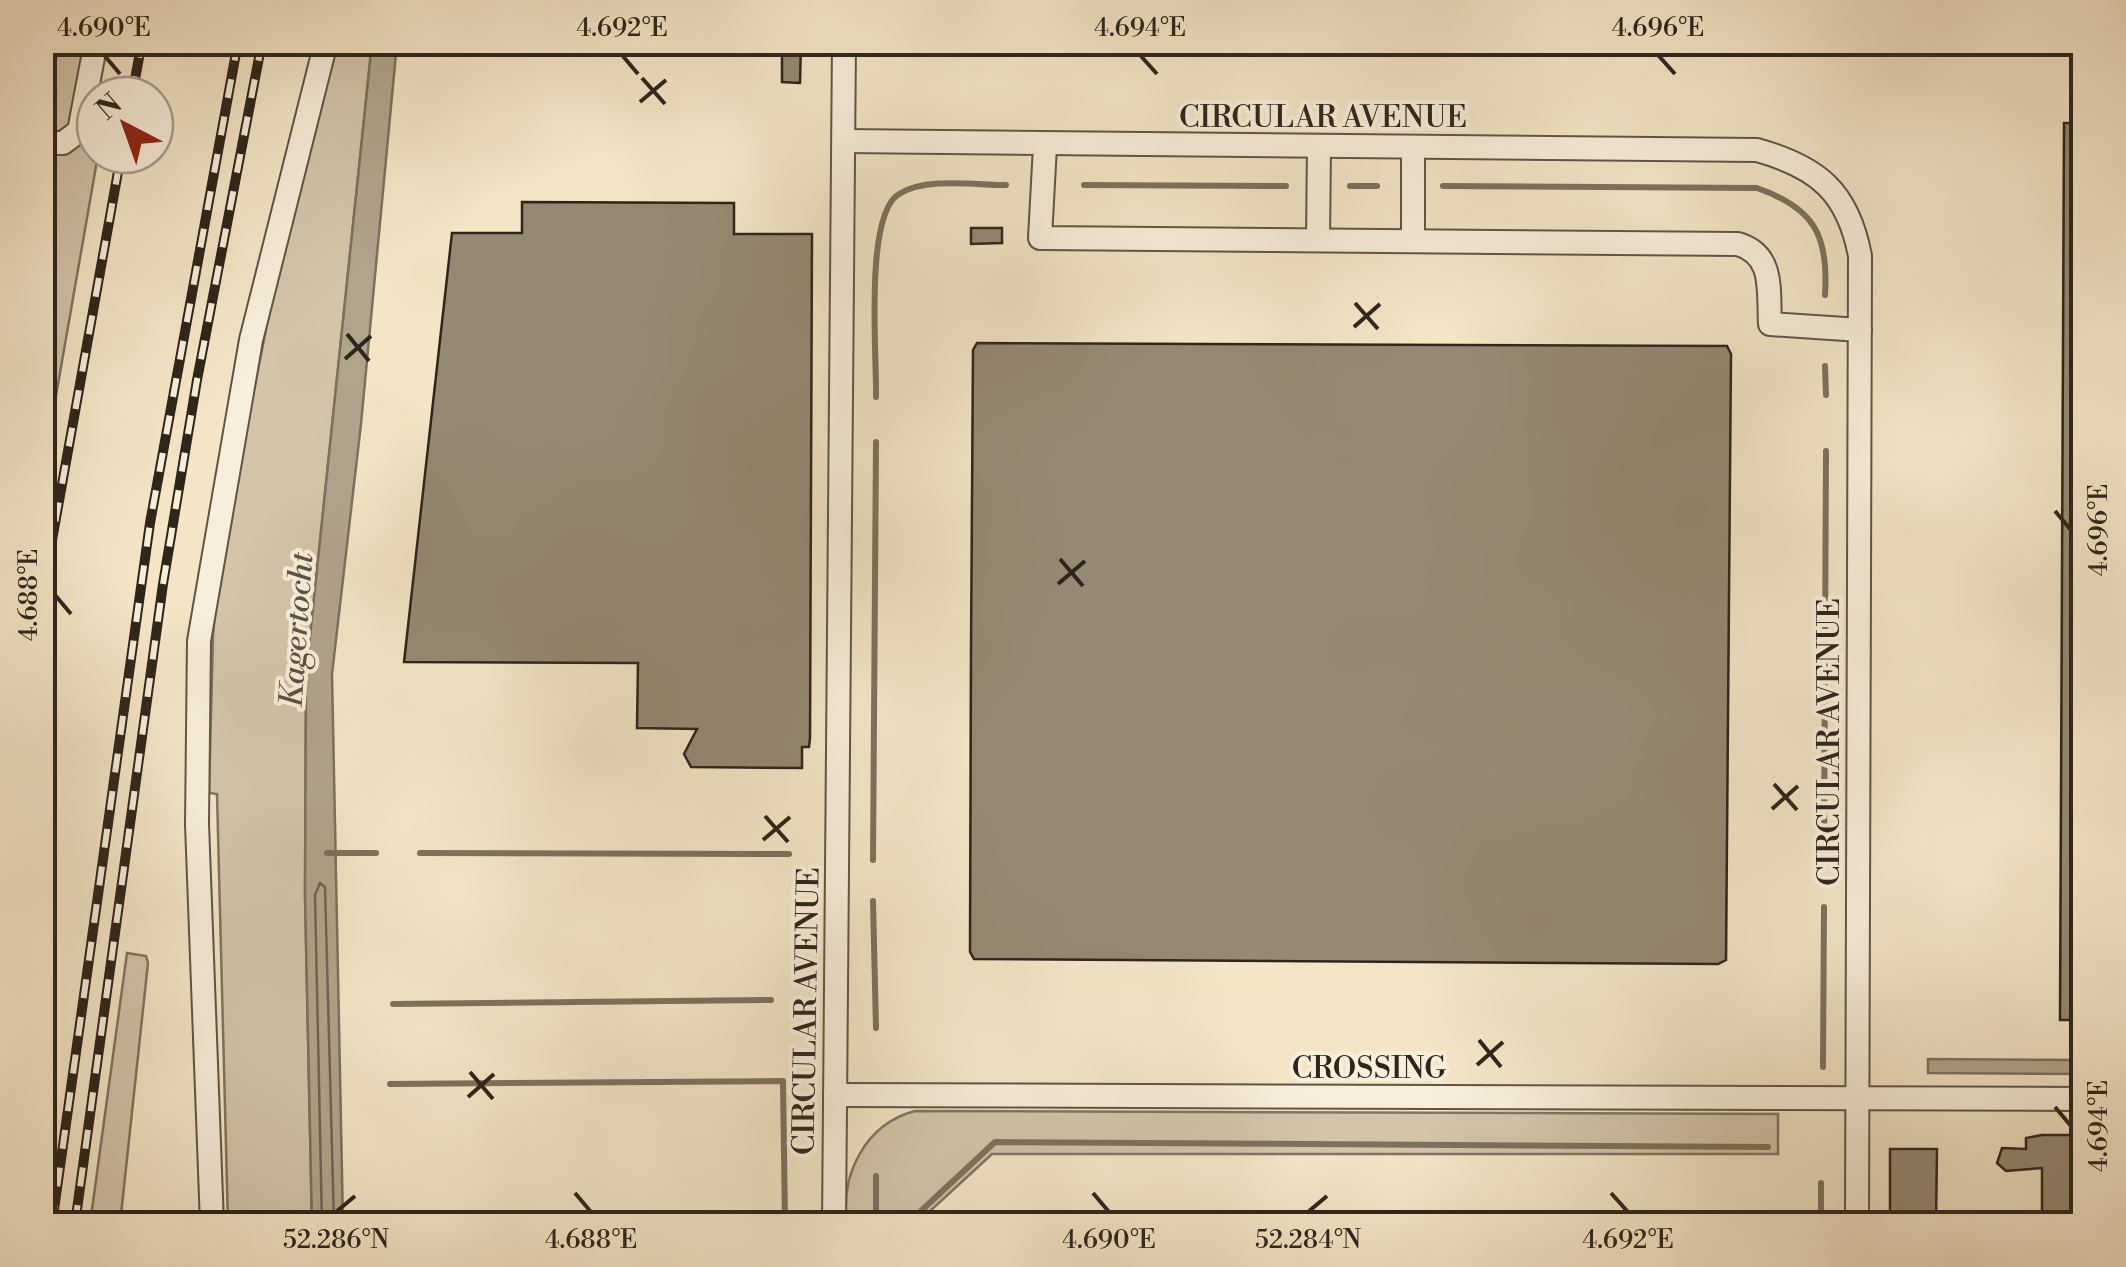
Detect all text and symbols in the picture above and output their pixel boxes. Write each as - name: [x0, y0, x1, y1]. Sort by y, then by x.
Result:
- text: 4.690°E: [57, 13, 151, 44]
- text: 4.692°E: [576, 13, 668, 44]
- text: 4.694°E: [1094, 13, 1186, 44]
- text: 4.696°E: [1612, 13, 1704, 44]
- north arrow: [75, 75, 175, 175]
- text: N: [90, 87, 129, 128]
- street label: CIRCULAR AVENUE: [1179, 99, 1467, 137]
- text: 4.696°E: [2084, 484, 2115, 576]
- text: 4.688°E: [14, 549, 45, 641]
- water label: Kagertocht: [272, 551, 322, 709]
- street label: CIRCULAR AVENUE: [1811, 598, 1849, 886]
- street label: CIRCULAR AVENUE: [785, 867, 829, 1155]
- street label: CROSSING: [1292, 1050, 1446, 1088]
- text: 4.694°E: [2084, 1080, 2115, 1172]
- text: 52.286°N: [283, 1225, 389, 1256]
- text: 4.688°E: [545, 1225, 637, 1256]
- text: 4.690°E: [1062, 1225, 1156, 1256]
- text: 52.284°N: [1255, 1225, 1361, 1256]
- text: 4.692°E: [1582, 1225, 1674, 1256]

